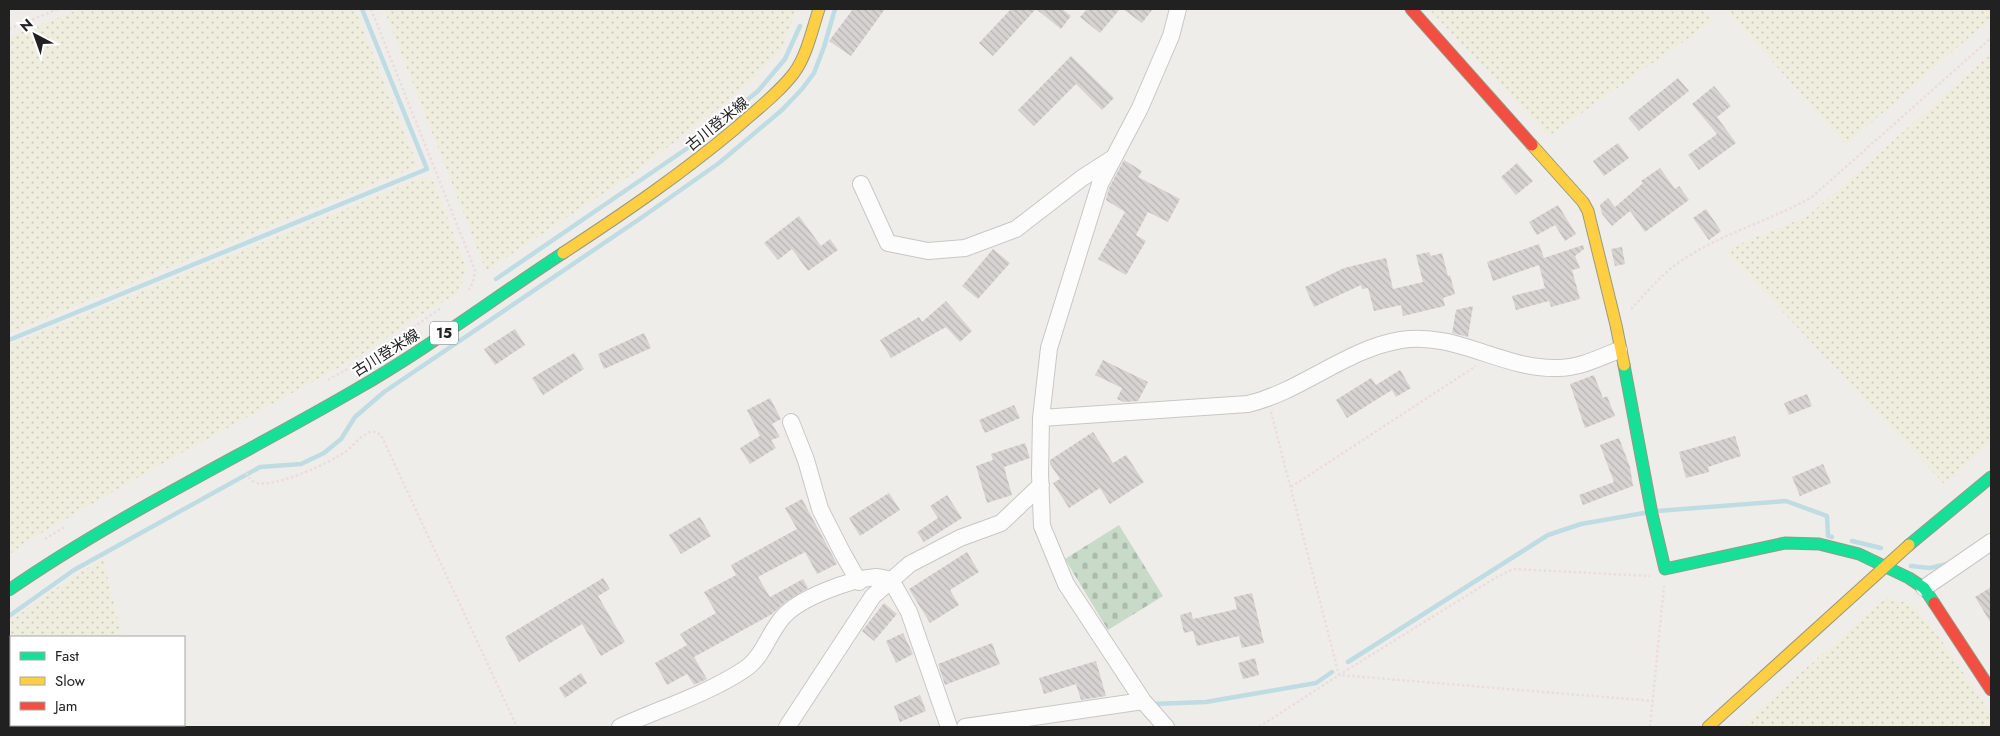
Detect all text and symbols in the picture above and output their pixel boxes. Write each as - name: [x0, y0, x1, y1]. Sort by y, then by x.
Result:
- north arrow: [10, 10, 60, 60]
- text: N: [16, 14, 37, 36]
- street label: 古川登米線: [681, 92, 753, 156]
- road number: 15: [430, 322, 458, 344]
- street label: 古川登米線: [348, 324, 424, 382]
- legend: [10, 636, 185, 726]
- text: Fast: [55, 645, 79, 667]
- text: Slow: [55, 670, 86, 692]
- text: Jam: [53, 695, 78, 717]

